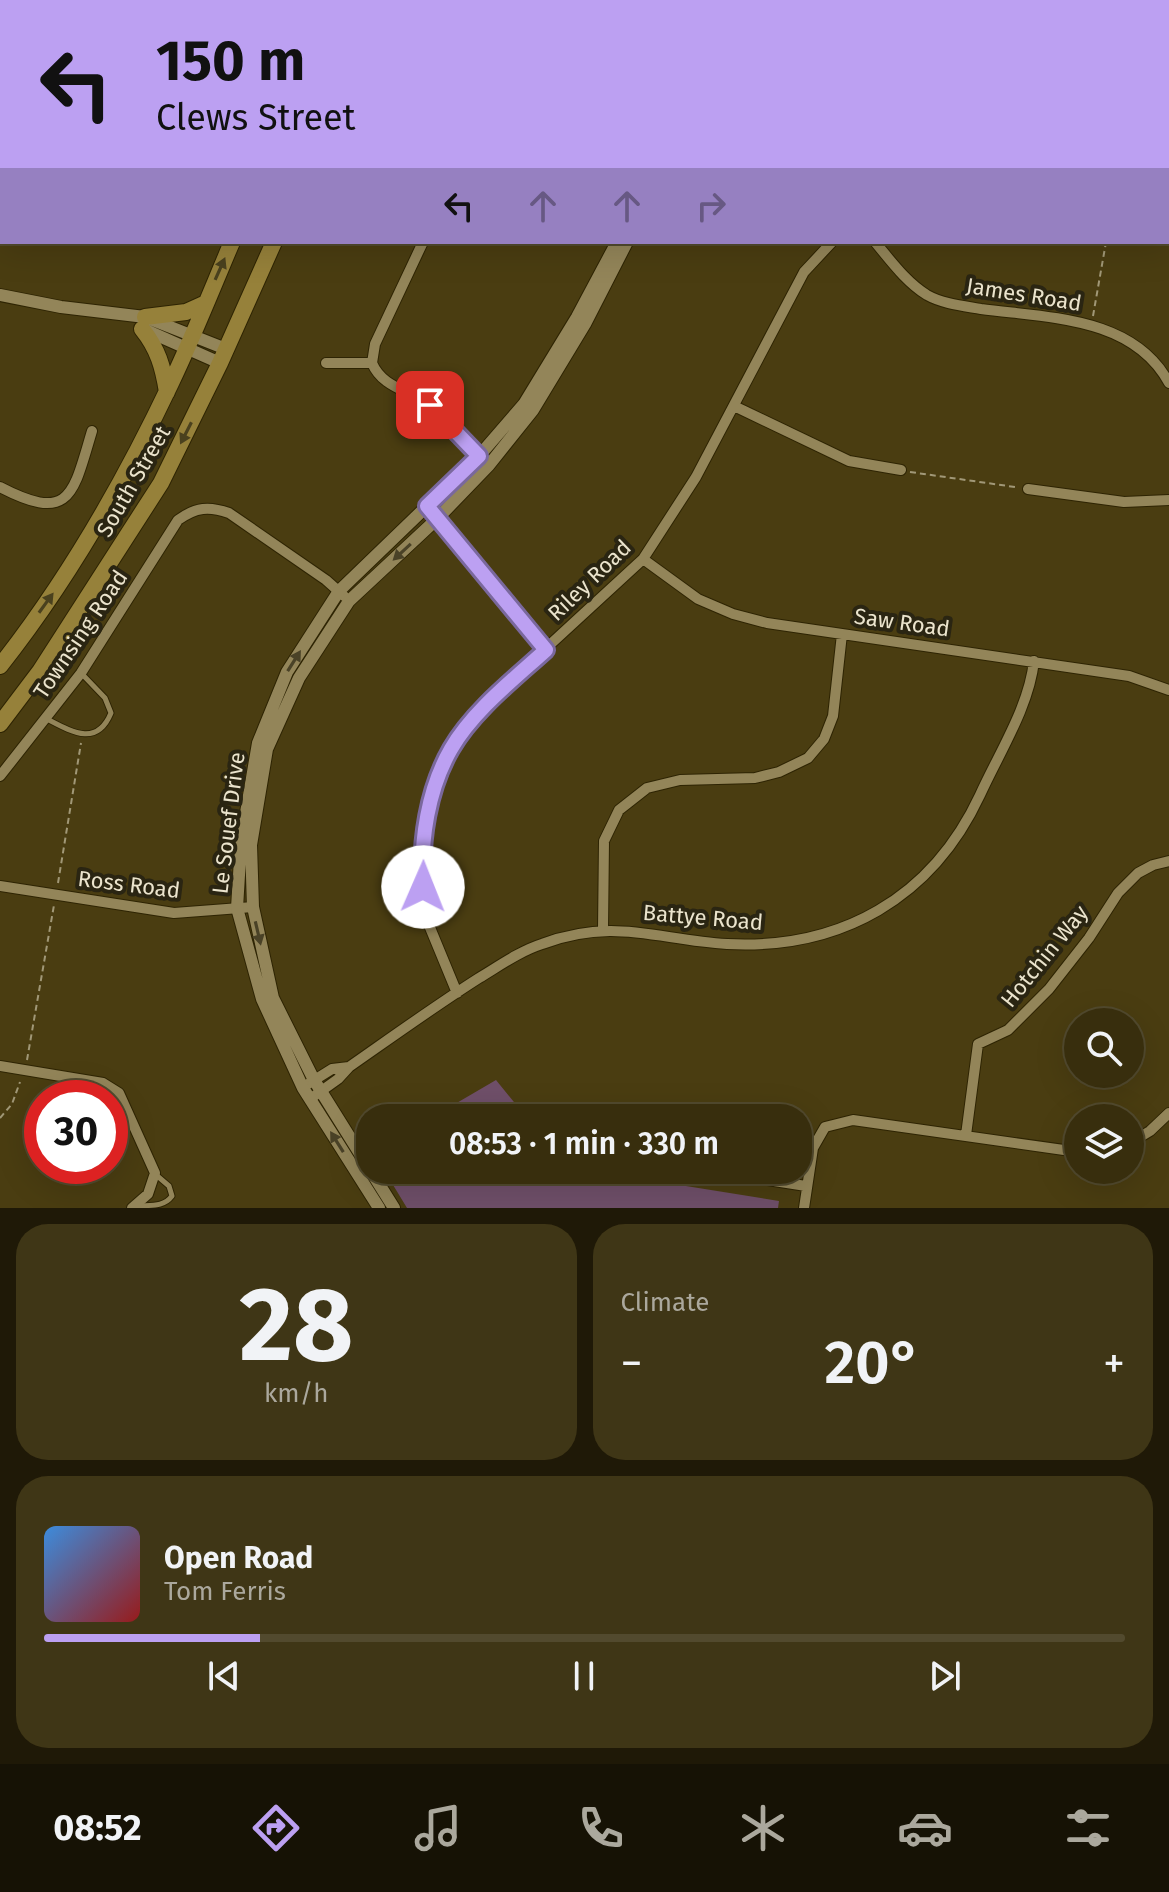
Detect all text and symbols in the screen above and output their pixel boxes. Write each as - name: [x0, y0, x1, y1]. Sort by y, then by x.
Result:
- text: 150 m: [156, 28, 305, 95]
- icon: left: [24, 32, 128, 136]
- text: Clews Street: [156, 96, 356, 140]
- icon: left: [437, 184, 481, 228]
- icon: ahead: [521, 184, 565, 228]
- icon: ahead: [605, 184, 649, 228]
- icon: right: [689, 184, 733, 228]
- one-way arrow: [214, 257, 227, 281]
- street label: James Road: [964, 272, 1083, 317]
- pin: [396, 371, 464, 439]
- icon: arrive: [408, 383, 452, 427]
- street label: South Street: [91, 421, 176, 542]
- one-way arrow: [180, 422, 193, 445]
- street label: Riley Road: [542, 534, 637, 627]
- one-way arrow: [393, 542, 412, 560]
- street label: Townsing Road: [28, 565, 133, 704]
- one-way arrow: [38, 593, 54, 614]
- street label: Saw Road: [852, 602, 951, 643]
- one-way arrow: [287, 650, 301, 672]
- street label: Le Souef Drive: [206, 751, 251, 896]
- position arrow: [381, 845, 465, 929]
- street label: Ross Road: [76, 865, 182, 904]
- street label: Battye Road: [642, 899, 764, 936]
- street label: Hotchin Way: [995, 900, 1094, 1013]
- one-way arrow: [253, 921, 265, 946]
- map controls: [1064, 1008, 1144, 1184]
- button: search: [1064, 1008, 1144, 1088]
- speed limit sign: 30: [24, 1080, 128, 1184]
- button: layers: [1064, 1104, 1144, 1184]
- text: 08:53 · 1 min · 330 m: [449, 1126, 719, 1162]
- one-way arrow: [330, 1131, 344, 1153]
- text: 28: [239, 1263, 353, 1388]
- text: Climate: [621, 1287, 709, 1318]
- text: 20°: [824, 1327, 921, 1399]
- text: −: [621, 1337, 643, 1390]
- text: +: [1103, 1337, 1125, 1390]
- text: km/h: [264, 1378, 328, 1409]
- text: Open Road: [164, 1540, 313, 1576]
- text: Tom Ferris: [164, 1576, 286, 1607]
- icon: previous: [202, 1654, 246, 1698]
- icon: pause: [562, 1654, 606, 1698]
- icon: next: [923, 1654, 967, 1698]
- icon: directions: [248, 1800, 304, 1856]
- icon: music: [410, 1800, 466, 1856]
- icon: phone: [573, 1800, 629, 1856]
- icon: climate: [735, 1800, 791, 1856]
- icon: car: [897, 1800, 953, 1856]
- icon: filters: [1060, 1800, 1116, 1856]
- text: 08:52: [53, 1806, 142, 1850]

